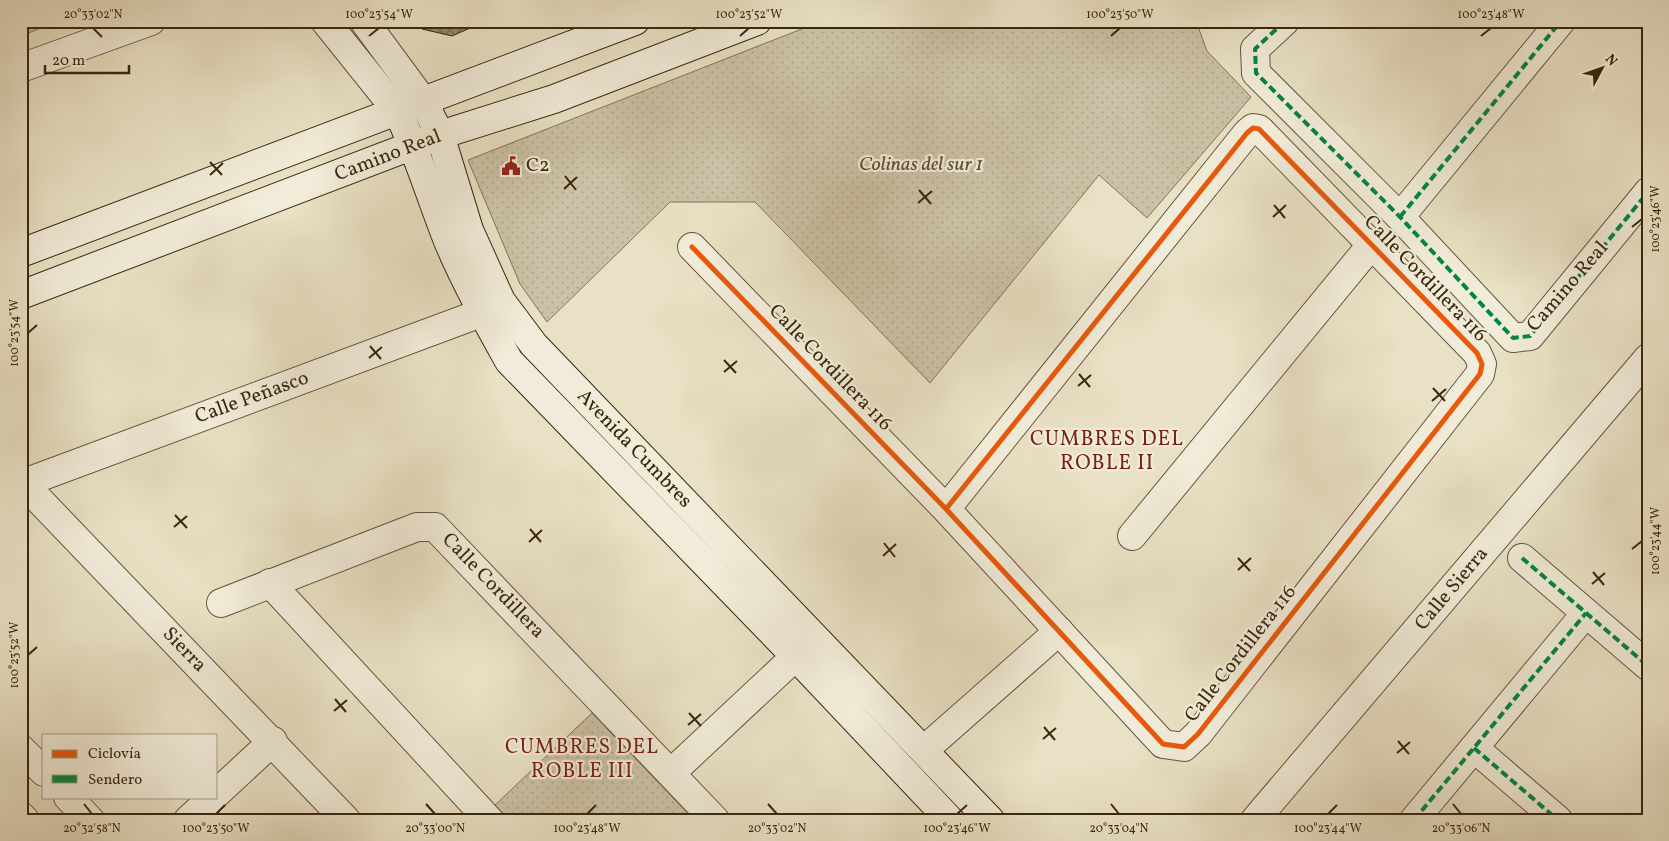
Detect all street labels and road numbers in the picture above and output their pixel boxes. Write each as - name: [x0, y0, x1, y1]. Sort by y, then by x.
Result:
- street label: Camino Real: [331, 123, 445, 189]
- street label: Calle Cordillera 116: [1357, 209, 1493, 349]
- street label: Camino Real: [1521, 236, 1615, 338]
- street label: Calle Cordillera 116: [762, 298, 898, 438]
- street label: Calle Peñasco: [191, 364, 313, 432]
- street label: Avenida Cumbres: [570, 383, 698, 515]
- street label: Calle Cordillera: [435, 527, 551, 645]
- street label: Calle Sierra: [1409, 541, 1495, 637]
- street label: Calle Cordillera 116: [1178, 579, 1304, 729]
- street label: Sierra: [155, 621, 213, 679]

